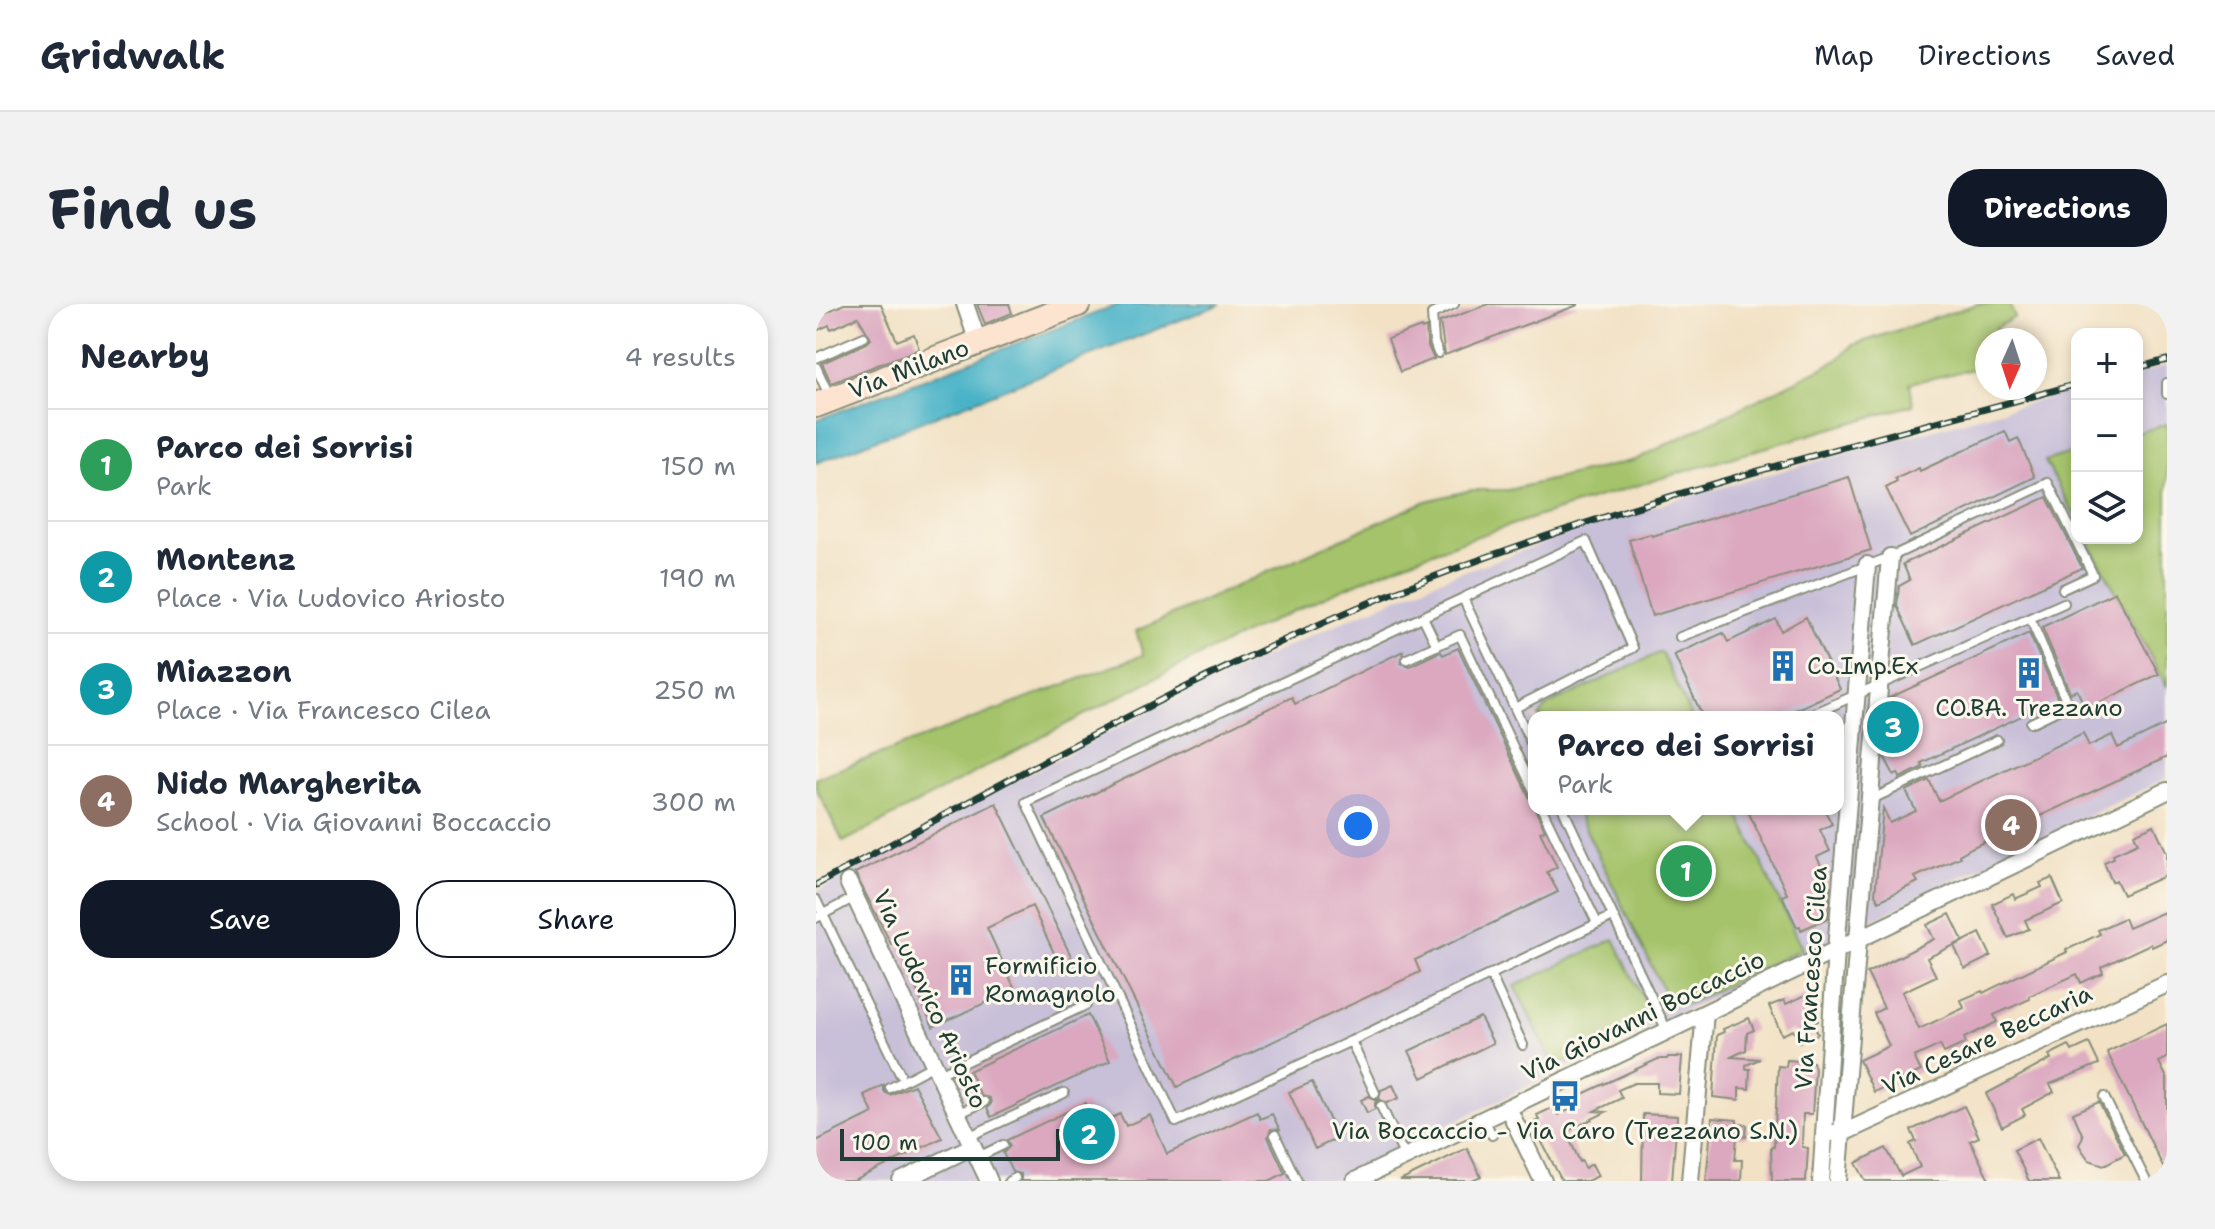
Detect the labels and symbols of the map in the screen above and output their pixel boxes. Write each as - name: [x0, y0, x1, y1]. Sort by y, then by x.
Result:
- north arrow: [1975, 328, 2047, 400]
- street label: Via Milano: [844, 331, 974, 407]
- building icon: Co.Imp.Ex: [1766, 649, 1800, 683]
- place label: Co.Imp.Ex: [1807, 650, 1918, 682]
- building icon: CO.BA. Trezzano: [2012, 656, 2046, 690]
- place label: CO.BA. Trezzano: [1935, 692, 2123, 724]
- pin: 3: [1867, 697, 1919, 757]
- pin: 4: [1985, 795, 2037, 855]
- your location: [1338, 806, 1378, 846]
- pin: 1: [1660, 841, 1712, 901]
- street label: Via Francesco Cilea: [1787, 865, 1835, 1091]
- street label: Via Ludovico Ariosto: [865, 884, 995, 1114]
- street label: Via Giovanni Boccaccio: [1516, 943, 1770, 1089]
- place label: Formificio Romagnolo: [985, 950, 1116, 1010]
- building icon: Formificio Romagnolo: [944, 963, 978, 997]
- street label: Via Cesare Beccaria: [1877, 977, 2097, 1103]
- bus stop icon: Via Boccaccio - Via Caro (Trezzano S.N.): [1548, 1079, 1582, 1113]
- pin: 2: [1063, 1104, 1115, 1164]
- place label: Via Boccaccio - Via Caro (Trezzano S.N.): [1332, 1115, 1798, 1147]
- scale bar: [840, 1125, 1060, 1161]

